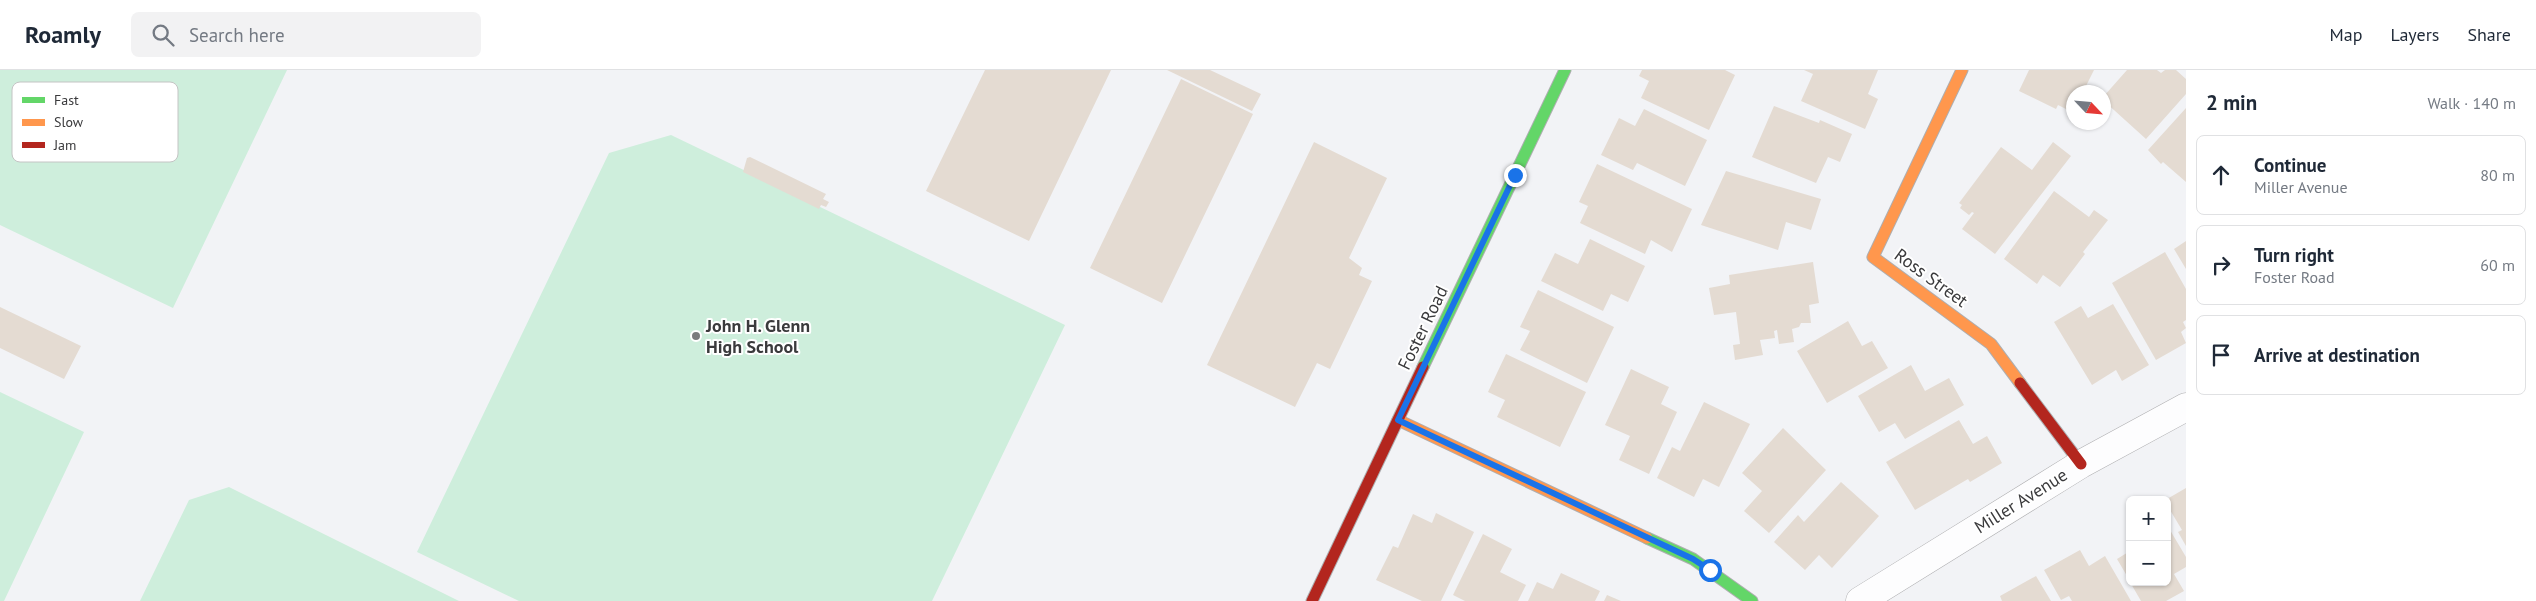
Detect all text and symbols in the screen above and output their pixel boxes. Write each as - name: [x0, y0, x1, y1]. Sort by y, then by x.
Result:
- search box: [131, 12, 481, 57]
- text: Roamly: [25, 19, 101, 50]
- icon: search: [149, 21, 177, 49]
- text: Search here: [189, 23, 285, 47]
- text: Map: [2330, 23, 2362, 46]
- text: Layers: [2390, 23, 2439, 46]
- text: Share: [2467, 23, 2511, 46]
- legend: [12, 82, 178, 162]
- north arrow: [2066, 85, 2111, 130]
- text: 2 min: [2206, 89, 2257, 116]
- text: Fast: [54, 91, 79, 109]
- text: Walk · 140 m: [2427, 93, 2516, 113]
- text: Slow: [54, 113, 84, 131]
- text: Jam: [53, 136, 76, 154]
- text: Continue: [2254, 153, 2326, 177]
- icon: ahead: [2207, 161, 2235, 189]
- route end: [1504, 164, 1527, 187]
- text: 80 m: [2480, 165, 2515, 185]
- text: Miller Avenue: [2254, 177, 2348, 197]
- street label: Ross Street: [1890, 243, 1973, 312]
- text: Turn right: [2254, 243, 2334, 267]
- icon: right: [2207, 251, 2235, 279]
- text: 60 m: [2480, 255, 2515, 275]
- text: Foster Road: [2254, 267, 2335, 287]
- street label: Foster Road: [1392, 282, 1453, 374]
- place label: John H. Glenn High School: [705, 314, 810, 358]
- marker: John H. Glenn High School: [690, 330, 702, 342]
- icon: arrive: [2207, 341, 2235, 369]
- text: Arrive at destination: [2254, 343, 2420, 367]
- street label: Miller Avenue: [1970, 463, 2071, 538]
- map controls: [2126, 496, 2171, 586]
- button: +: [2126, 496, 2171, 541]
- button: −: [2126, 541, 2171, 586]
- route start: [1699, 559, 1722, 582]

